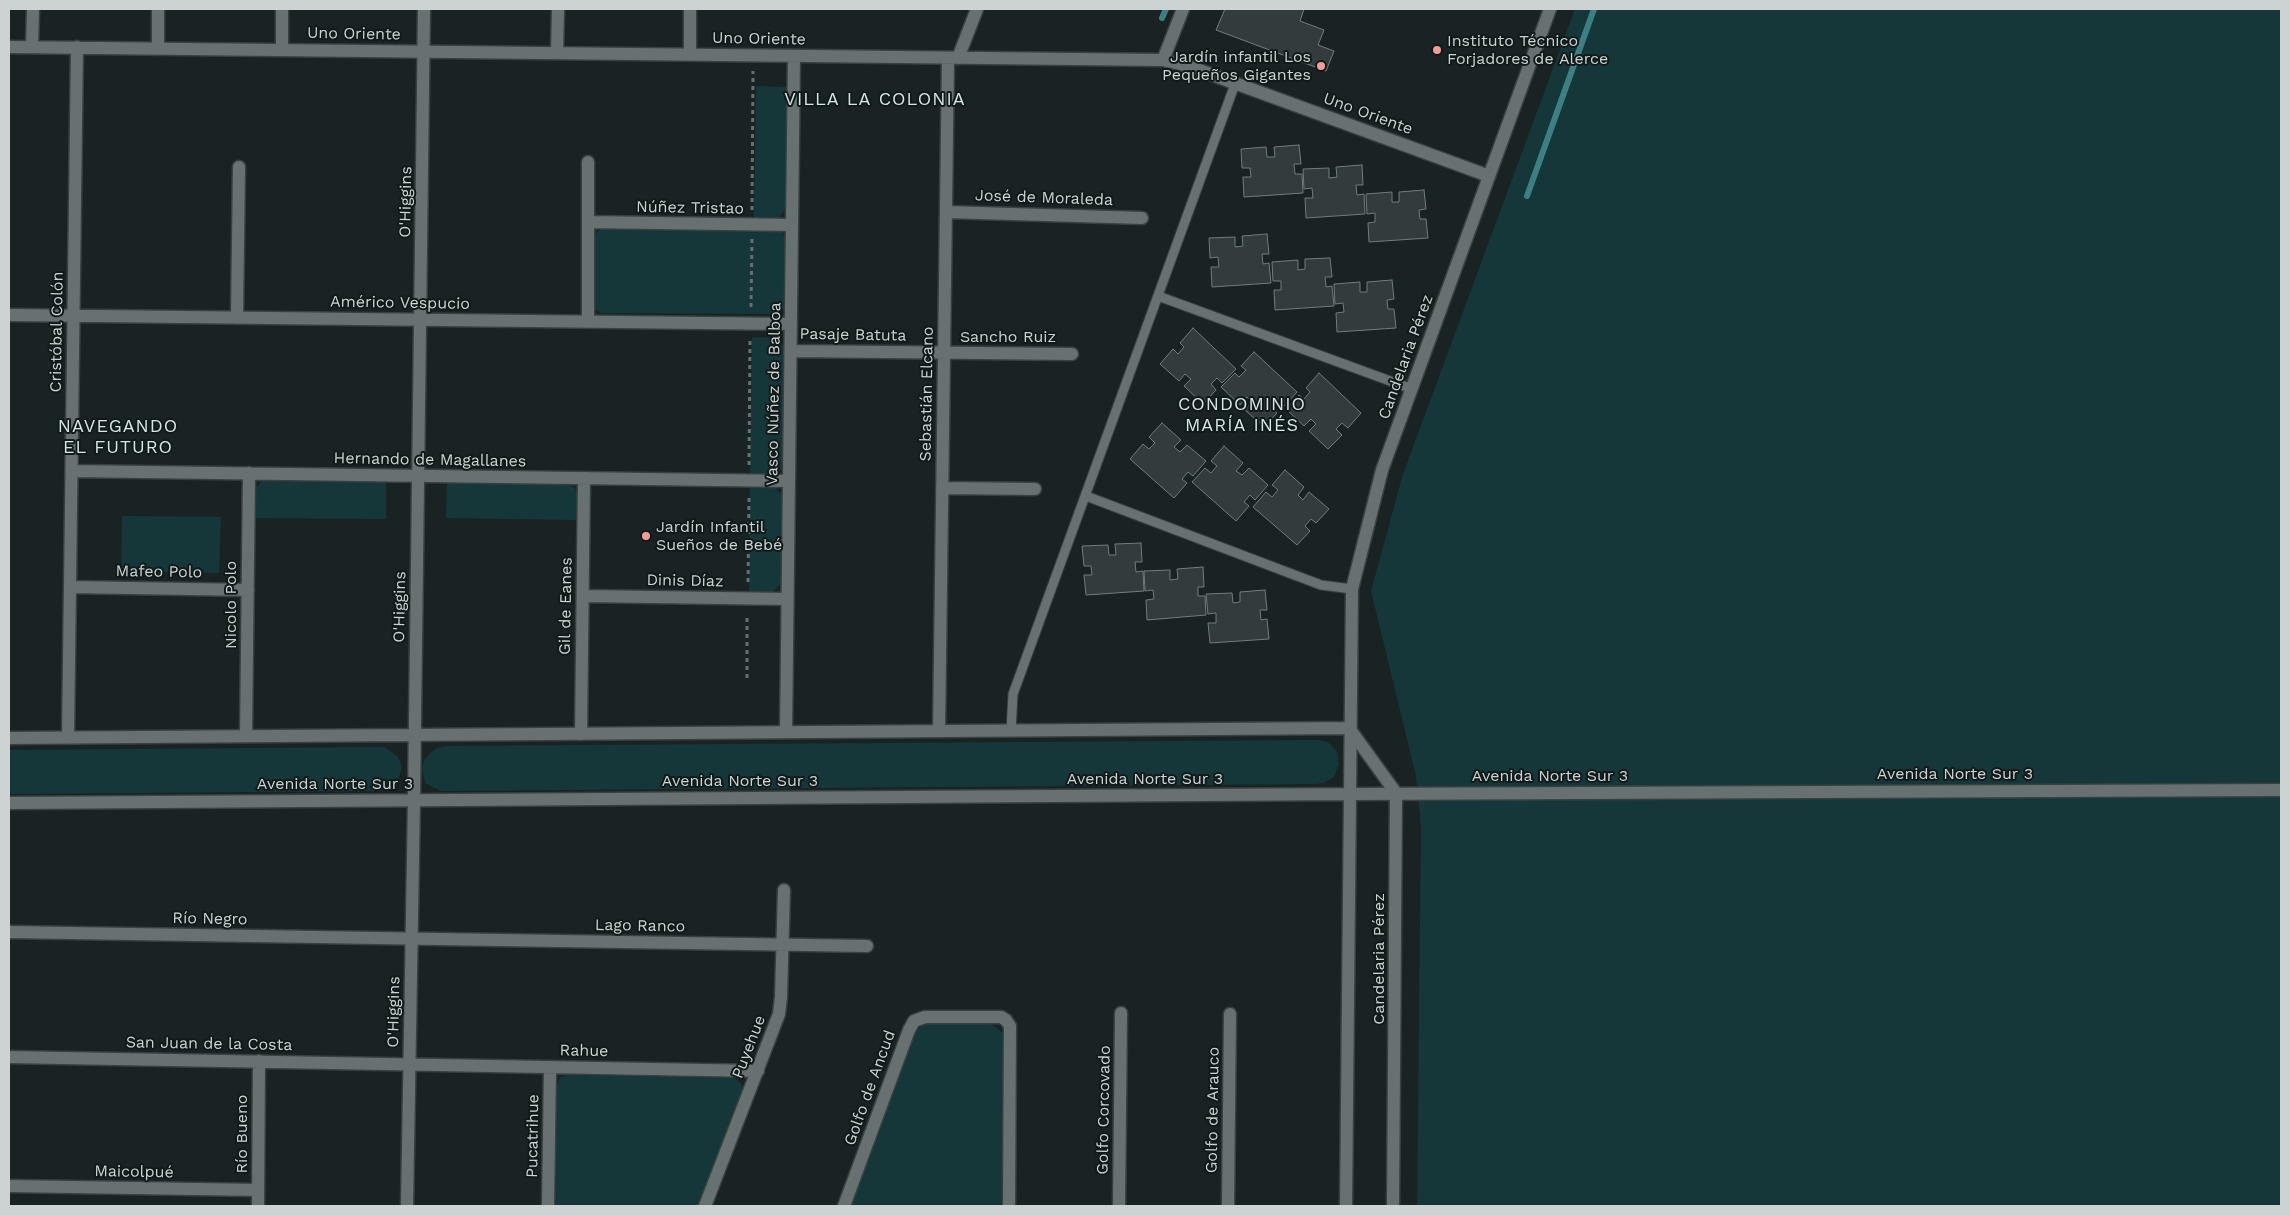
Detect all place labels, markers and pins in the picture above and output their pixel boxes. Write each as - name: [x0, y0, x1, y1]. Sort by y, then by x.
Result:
- place label: Instituto Técnico Forjadores de Alerce: [1447, 31, 1608, 69]
- marker: Instituto Técnico Forjadores de Alerce: [1431, 44, 1443, 56]
- place label: Jardín infantil Los Pequeños Gigantes: [1162, 47, 1311, 85]
- marker: Jardín infantil Los Pequeños Gigantes: [1315, 60, 1327, 72]
- place label: Jardín Infantil Sueños de Bebé: [656, 517, 782, 555]
- marker: Jardín Infantil Sueños de Bebé: [640, 530, 652, 542]

